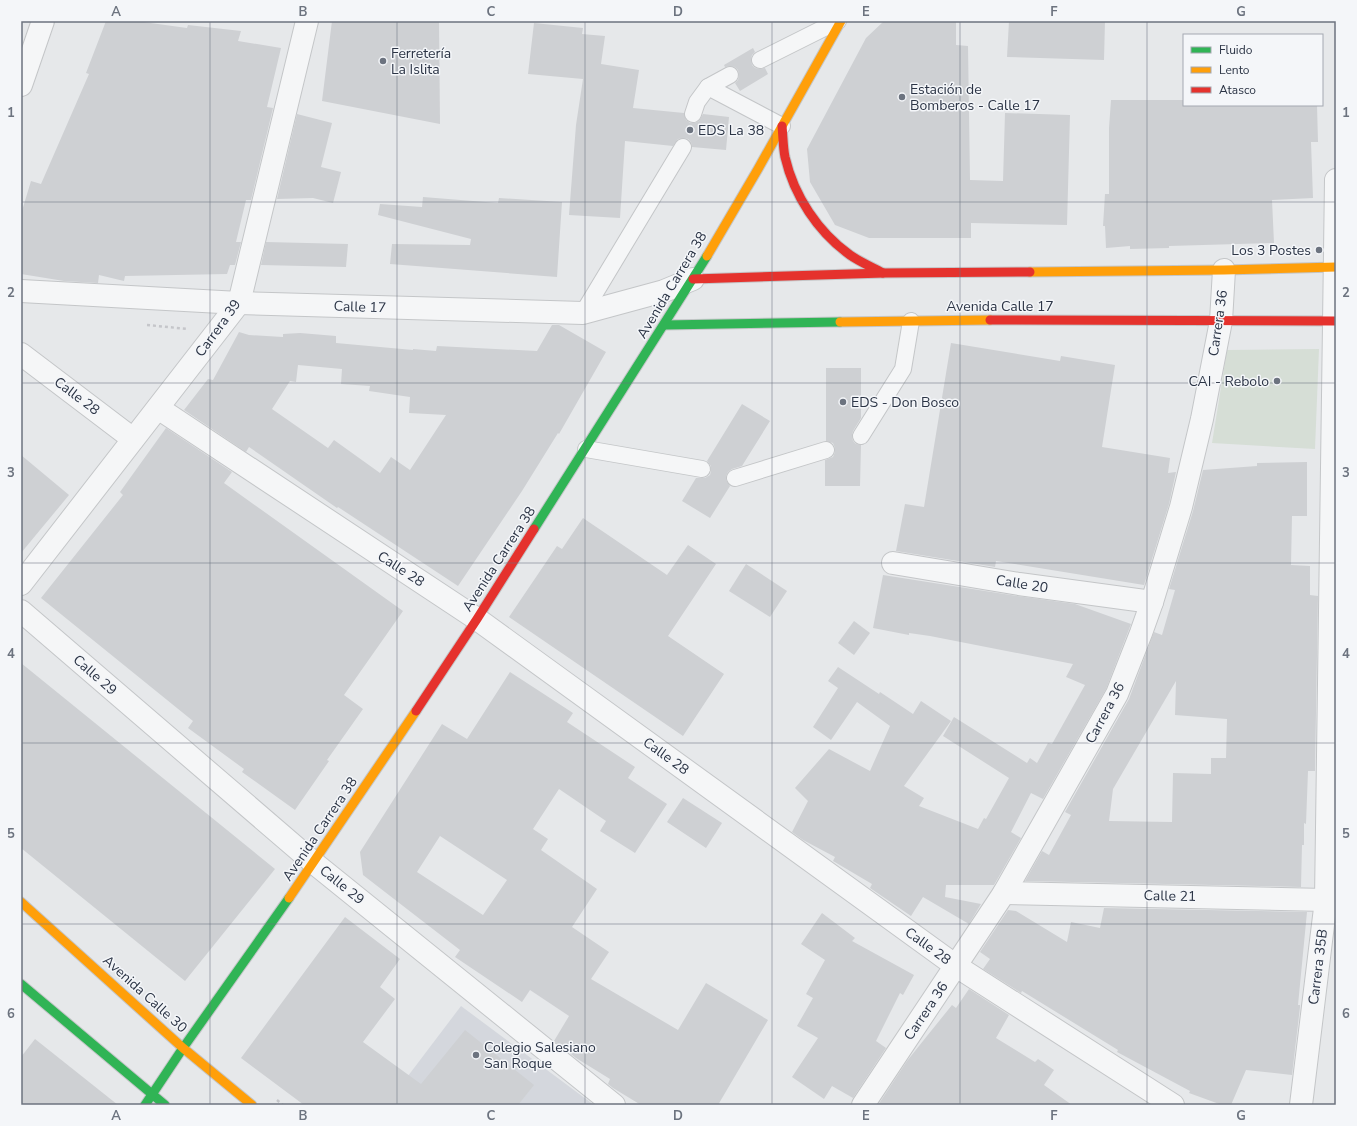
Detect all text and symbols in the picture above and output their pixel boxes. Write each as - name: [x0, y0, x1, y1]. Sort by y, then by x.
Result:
- text: A: [111, 3, 121, 21]
- text: B: [299, 3, 308, 21]
- text: C: [487, 3, 496, 21]
- text: D: [673, 3, 683, 21]
- text: E: [862, 3, 870, 21]
- text: F: [1050, 3, 1058, 21]
- text: G: [1236, 3, 1246, 21]
- legend: [1183, 34, 1323, 106]
- text: Fluido: [1219, 42, 1253, 58]
- place label: Ferretería La Islita: [391, 44, 451, 79]
- marker: Ferretería La Islita: [378, 56, 388, 66]
- text: Lento: [1219, 62, 1250, 78]
- place label: Estación de Bomberos - Calle 17: [910, 80, 1040, 115]
- text: Atasco: [1219, 82, 1256, 98]
- marker: Estación de Bomberos - Calle 17: [897, 92, 907, 102]
- text: 1: [7, 104, 15, 122]
- text: 1: [1342, 104, 1350, 122]
- place label: EDS La 38: [698, 121, 764, 140]
- marker: EDS La 38: [685, 125, 695, 135]
- street label: Avenida Carrera 38: [633, 228, 711, 342]
- place label: Los 3 Postes: [1231, 241, 1311, 260]
- marker: Los 3 Postes: [1314, 245, 1324, 255]
- text: 2: [7, 284, 15, 302]
- text: 2: [1342, 284, 1350, 302]
- street label: Carrera 36: [1204, 289, 1232, 357]
- street label: Carrera 39: [191, 295, 245, 361]
- street label: Calle 17: [333, 297, 387, 317]
- street label: Avenida Calle 17: [946, 297, 1054, 316]
- place label: CAI - Rebolo: [1188, 372, 1269, 391]
- street label: Calle 28: [50, 373, 104, 419]
- marker: CAI - Rebolo: [1272, 376, 1282, 386]
- place label: EDS - Don Bosco: [851, 393, 959, 412]
- marker: EDS - Don Bosco: [838, 397, 848, 407]
- text: 3: [7, 464, 15, 482]
- text: 3: [1342, 464, 1350, 482]
- street label: Avenida Carrera 38: [458, 503, 540, 615]
- street label: Calle 28: [374, 547, 428, 591]
- street label: Calle 20: [994, 570, 1050, 598]
- text: 4: [7, 645, 15, 663]
- text: 4: [1342, 645, 1350, 663]
- street label: Calle 29: [69, 651, 121, 699]
- street label: Carrera 36: [1081, 679, 1129, 747]
- street label: Calle 28: [639, 733, 693, 779]
- street label: Avenida Carrera 38: [278, 773, 362, 885]
- text: 5: [7, 825, 15, 843]
- text: 5: [1342, 825, 1350, 843]
- street label: Calle 29: [316, 861, 368, 909]
- street label: Calle 21: [1143, 886, 1197, 906]
- street label: Calle 28: [901, 923, 955, 969]
- street label: Carrera 35B: [1304, 928, 1332, 1006]
- street label: Avenida Calle 30: [99, 951, 191, 1037]
- street label: Carrera 36: [899, 978, 953, 1044]
- text: 6: [7, 1005, 15, 1023]
- text: 6: [1342, 1005, 1350, 1023]
- place label: Colegio Salesiano San Roque: [484, 1038, 596, 1073]
- marker: Colegio Salesiano San Roque: [471, 1050, 481, 1060]
- text: A: [111, 1107, 121, 1125]
- text: B: [299, 1107, 308, 1125]
- text: C: [487, 1107, 496, 1125]
- text: D: [673, 1107, 683, 1125]
- text: E: [862, 1107, 870, 1125]
- text: F: [1050, 1107, 1058, 1125]
- text: G: [1236, 1107, 1246, 1125]

